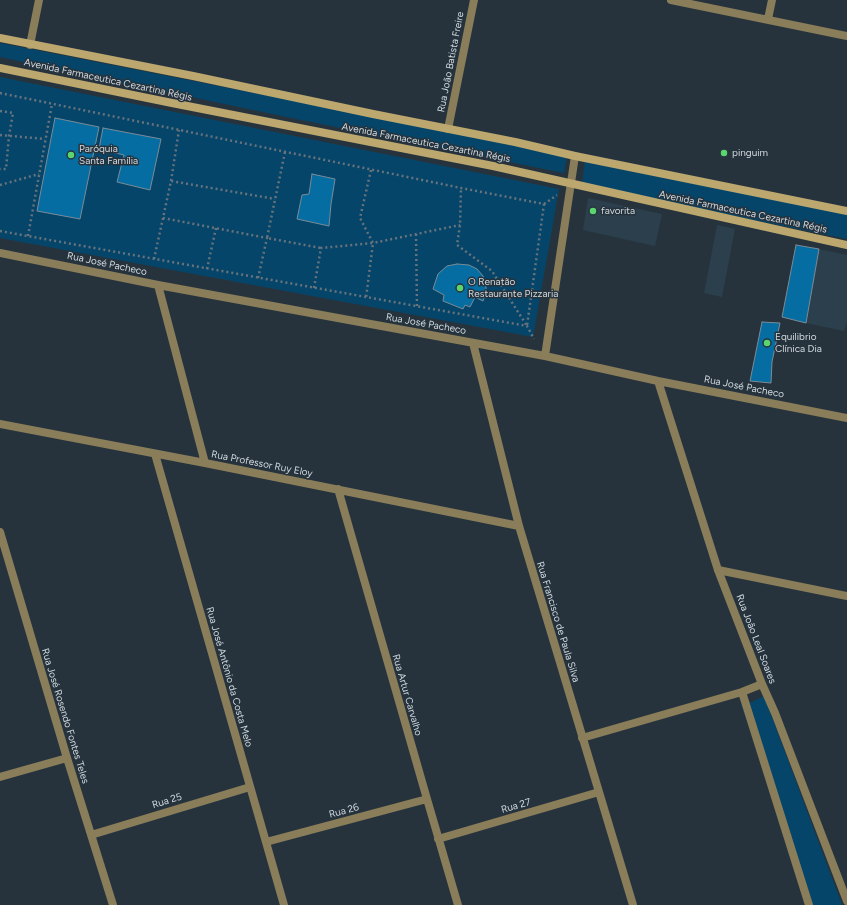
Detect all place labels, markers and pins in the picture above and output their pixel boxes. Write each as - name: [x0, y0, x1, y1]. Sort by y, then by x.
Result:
- place label: Paróquia Santa Família: [79, 143, 138, 166]
- place label: pinguim: [732, 147, 768, 159]
- marker: pinguim: [719, 148, 729, 158]
- marker: Paróquia Santa Família: [66, 150, 76, 160]
- place label: favorita: [601, 205, 635, 217]
- marker: favorita: [588, 206, 598, 216]
- place label: O Renatão Restaurante Pizzaria: [468, 276, 558, 300]
- marker: O Renatão Restaurante Pizzaria: [455, 283, 465, 293]
- place label: Equilibrio Clínica Dia: [775, 331, 822, 354]
- marker: Equilibrio Clínica Dia: [762, 338, 772, 348]

